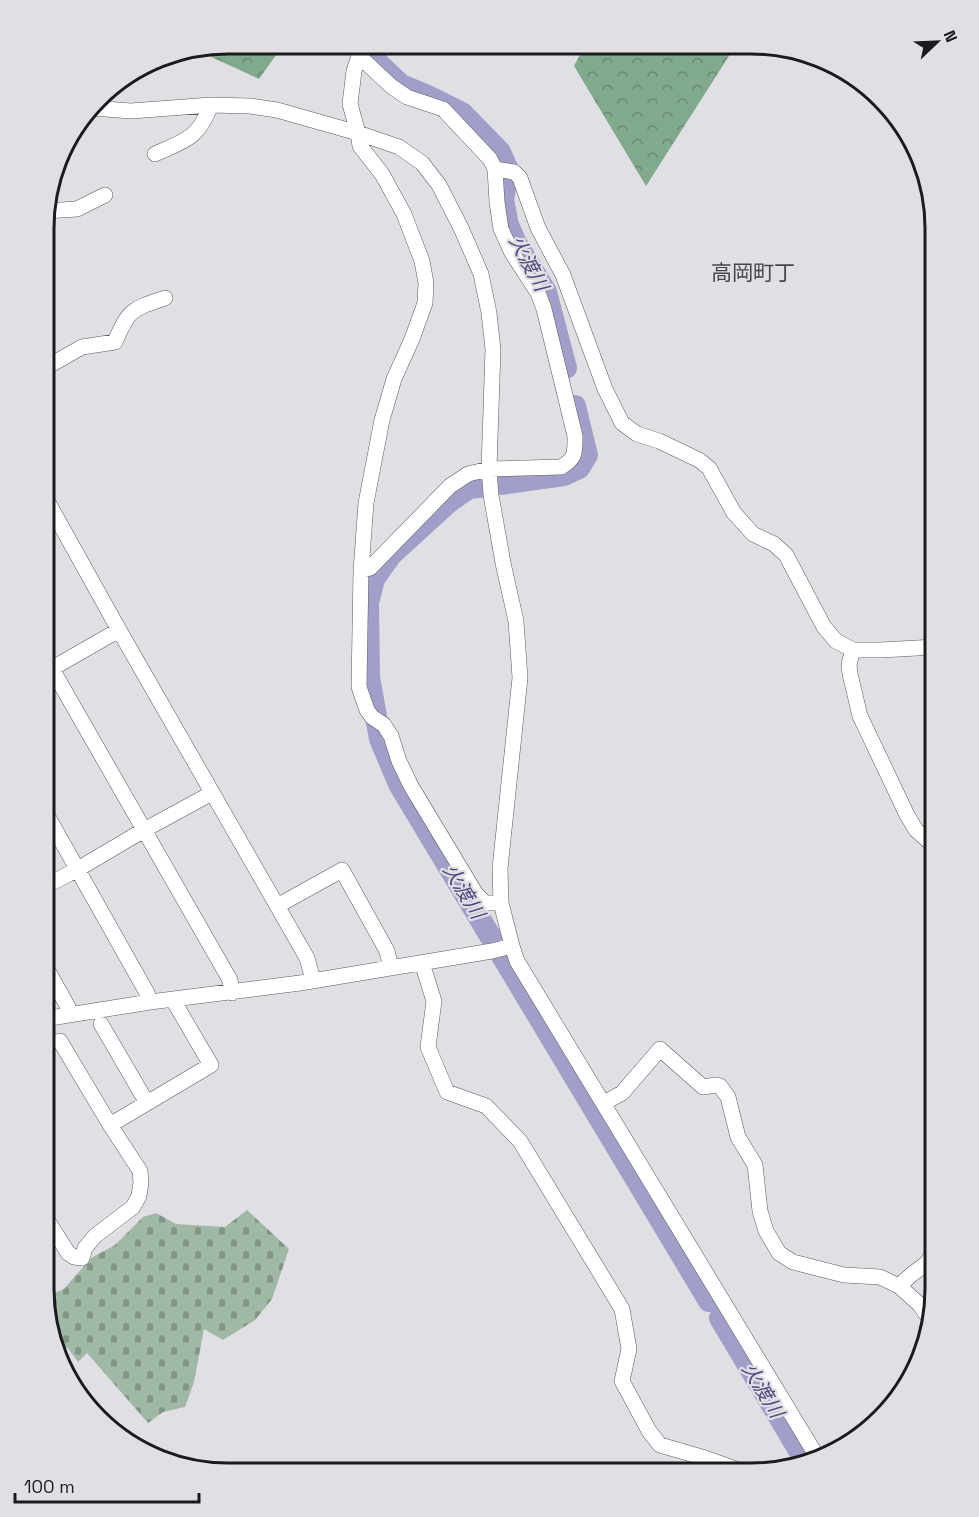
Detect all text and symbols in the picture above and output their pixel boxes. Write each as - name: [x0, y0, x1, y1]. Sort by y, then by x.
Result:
- north arrow: [907, 12, 967, 72]
- text: N: [939, 27, 962, 45]
- water label: 火渡川: [503, 230, 556, 297]
- district label: 高岡町丁: [711, 259, 795, 286]
- water label: 火渡川: [437, 859, 492, 925]
- water label: 火渡川: [736, 1358, 791, 1424]
- scale bar: [15, 1466, 200, 1504]
- text: 100 m: [24, 1475, 75, 1498]

